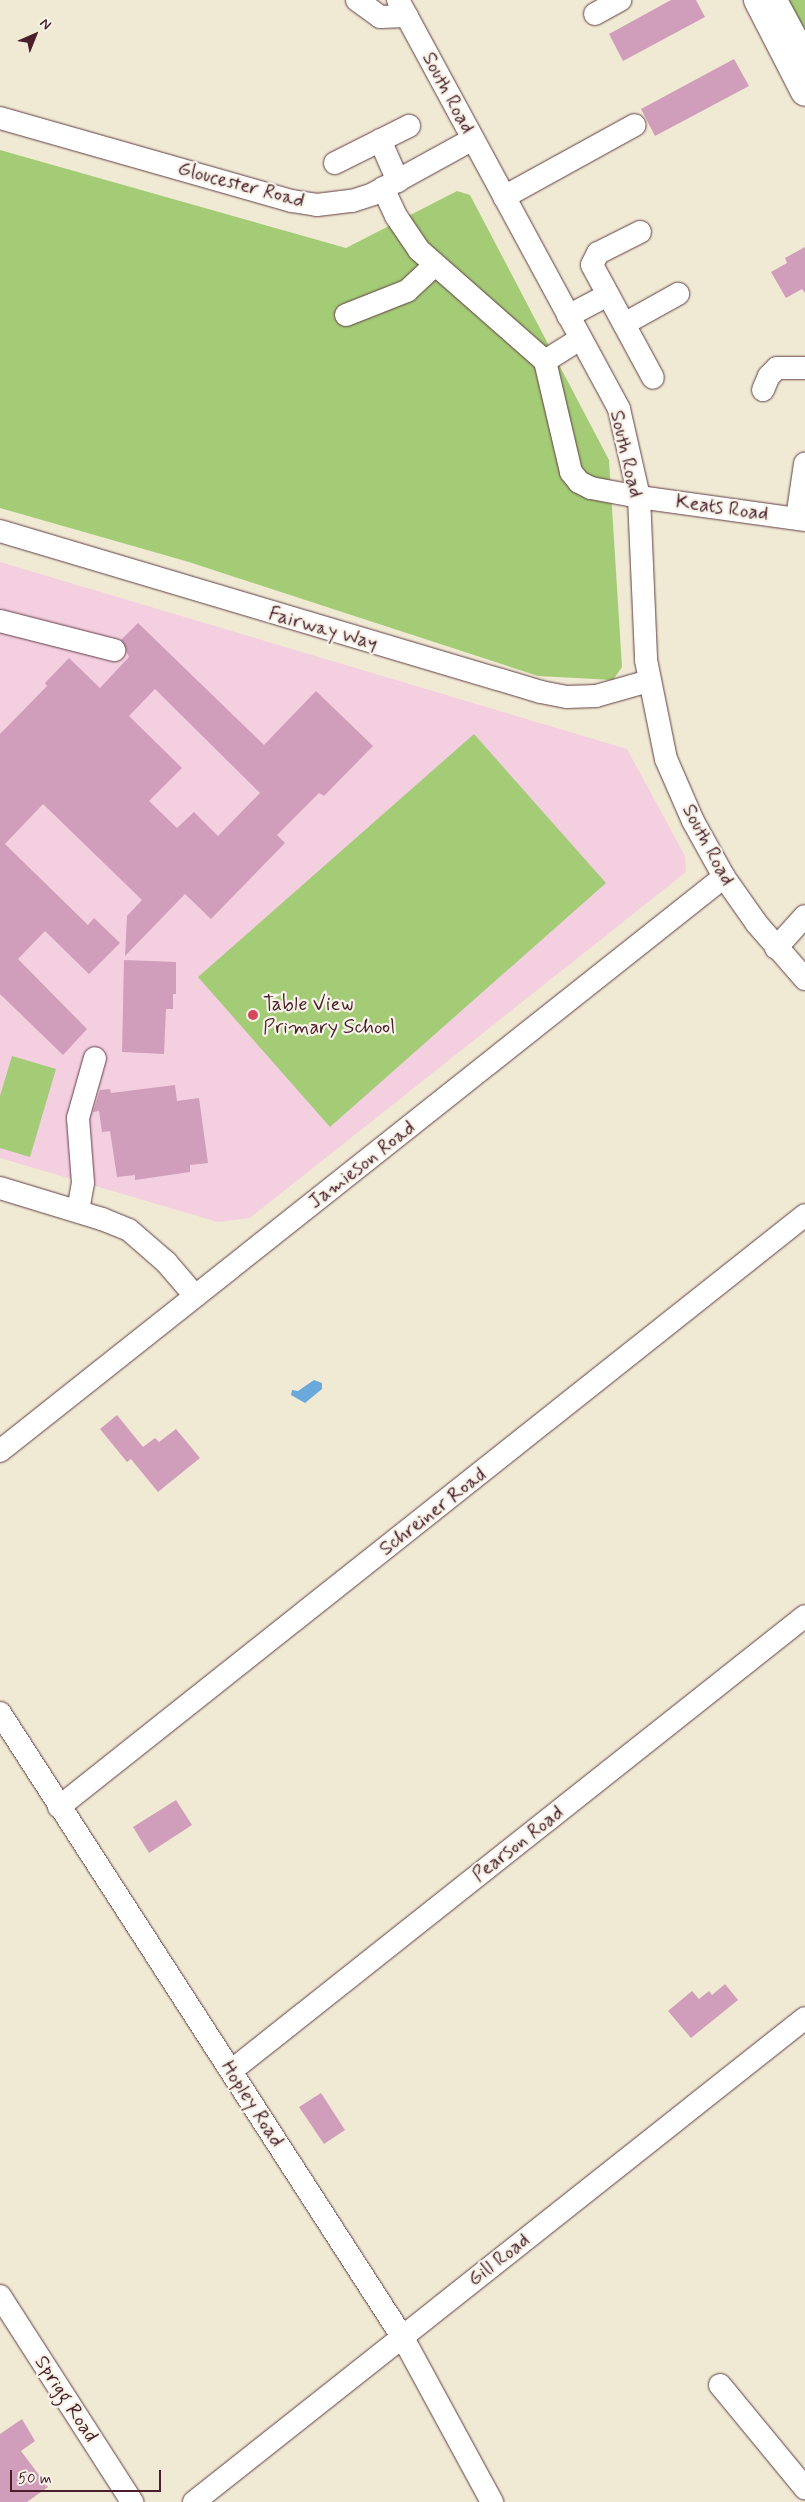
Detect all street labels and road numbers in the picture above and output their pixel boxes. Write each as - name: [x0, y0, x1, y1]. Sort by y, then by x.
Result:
- street label: South Road: [417, 48, 479, 138]
- street label: Gloucester Road: [176, 157, 306, 213]
- street label: South Road: [604, 408, 648, 500]
- street label: Keats Road: [674, 490, 770, 526]
- street label: Fairway Way: [265, 602, 381, 656]
- street label: South Road: [677, 800, 739, 890]
- street label: Jamieson Road: [305, 1116, 419, 1214]
- street label: Schreiner Road: [376, 1464, 490, 1560]
- street label: Pearson Road: [468, 1801, 568, 1887]
- street label: Hopley Road: [215, 2056, 289, 2152]
- street label: Gill Road: [463, 2228, 535, 2292]
- street label: Sprigg Road: [29, 2352, 103, 2446]

